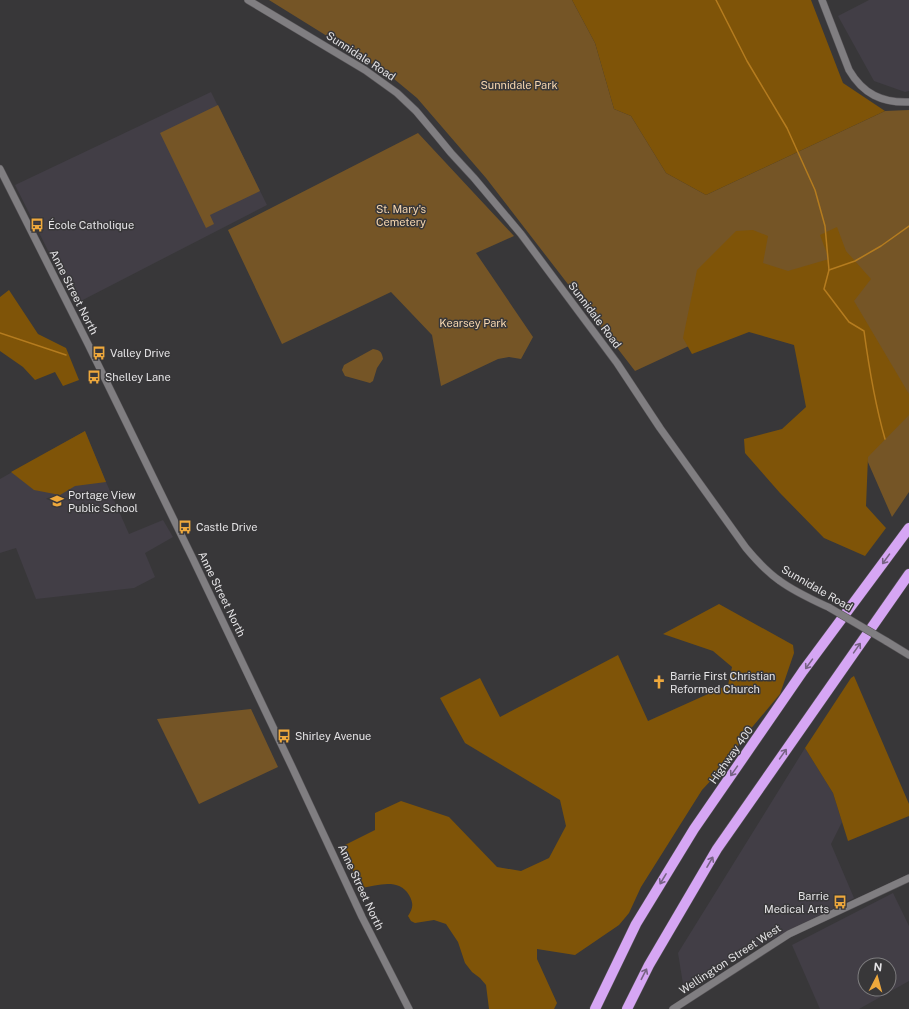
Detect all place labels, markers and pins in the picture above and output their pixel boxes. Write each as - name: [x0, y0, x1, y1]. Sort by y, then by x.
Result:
- bus stop icon: École Catholique: [29, 217, 45, 233]
- place label: École Catholique: [48, 218, 134, 231]
- bus stop icon: Valley Drive: [91, 345, 107, 361]
- place label: Valley Drive: [110, 347, 170, 359]
- bus stop icon: Shelley Lane: [86, 369, 102, 385]
- place label: Shelley Lane: [105, 371, 171, 383]
- place label: Portage View Public School: [68, 489, 138, 514]
- school or university icon: Portage View Public School: [49, 493, 65, 509]
- bus stop icon: Castle Drive: [177, 519, 193, 535]
- place label: Castle Drive: [196, 521, 257, 533]
- place label: Barrie First Christian Reformed Church: [670, 670, 775, 695]
- church icon: Barrie First Christian Reformed Church: [651, 674, 667, 690]
- bus stop icon: Shirley Avenue: [276, 728, 292, 744]
- place label: Shirley Avenue: [295, 730, 371, 742]
- place label: Barrie Medical Arts: [764, 890, 829, 915]
- bus stop icon: Barrie Medical Arts: [832, 894, 848, 910]

